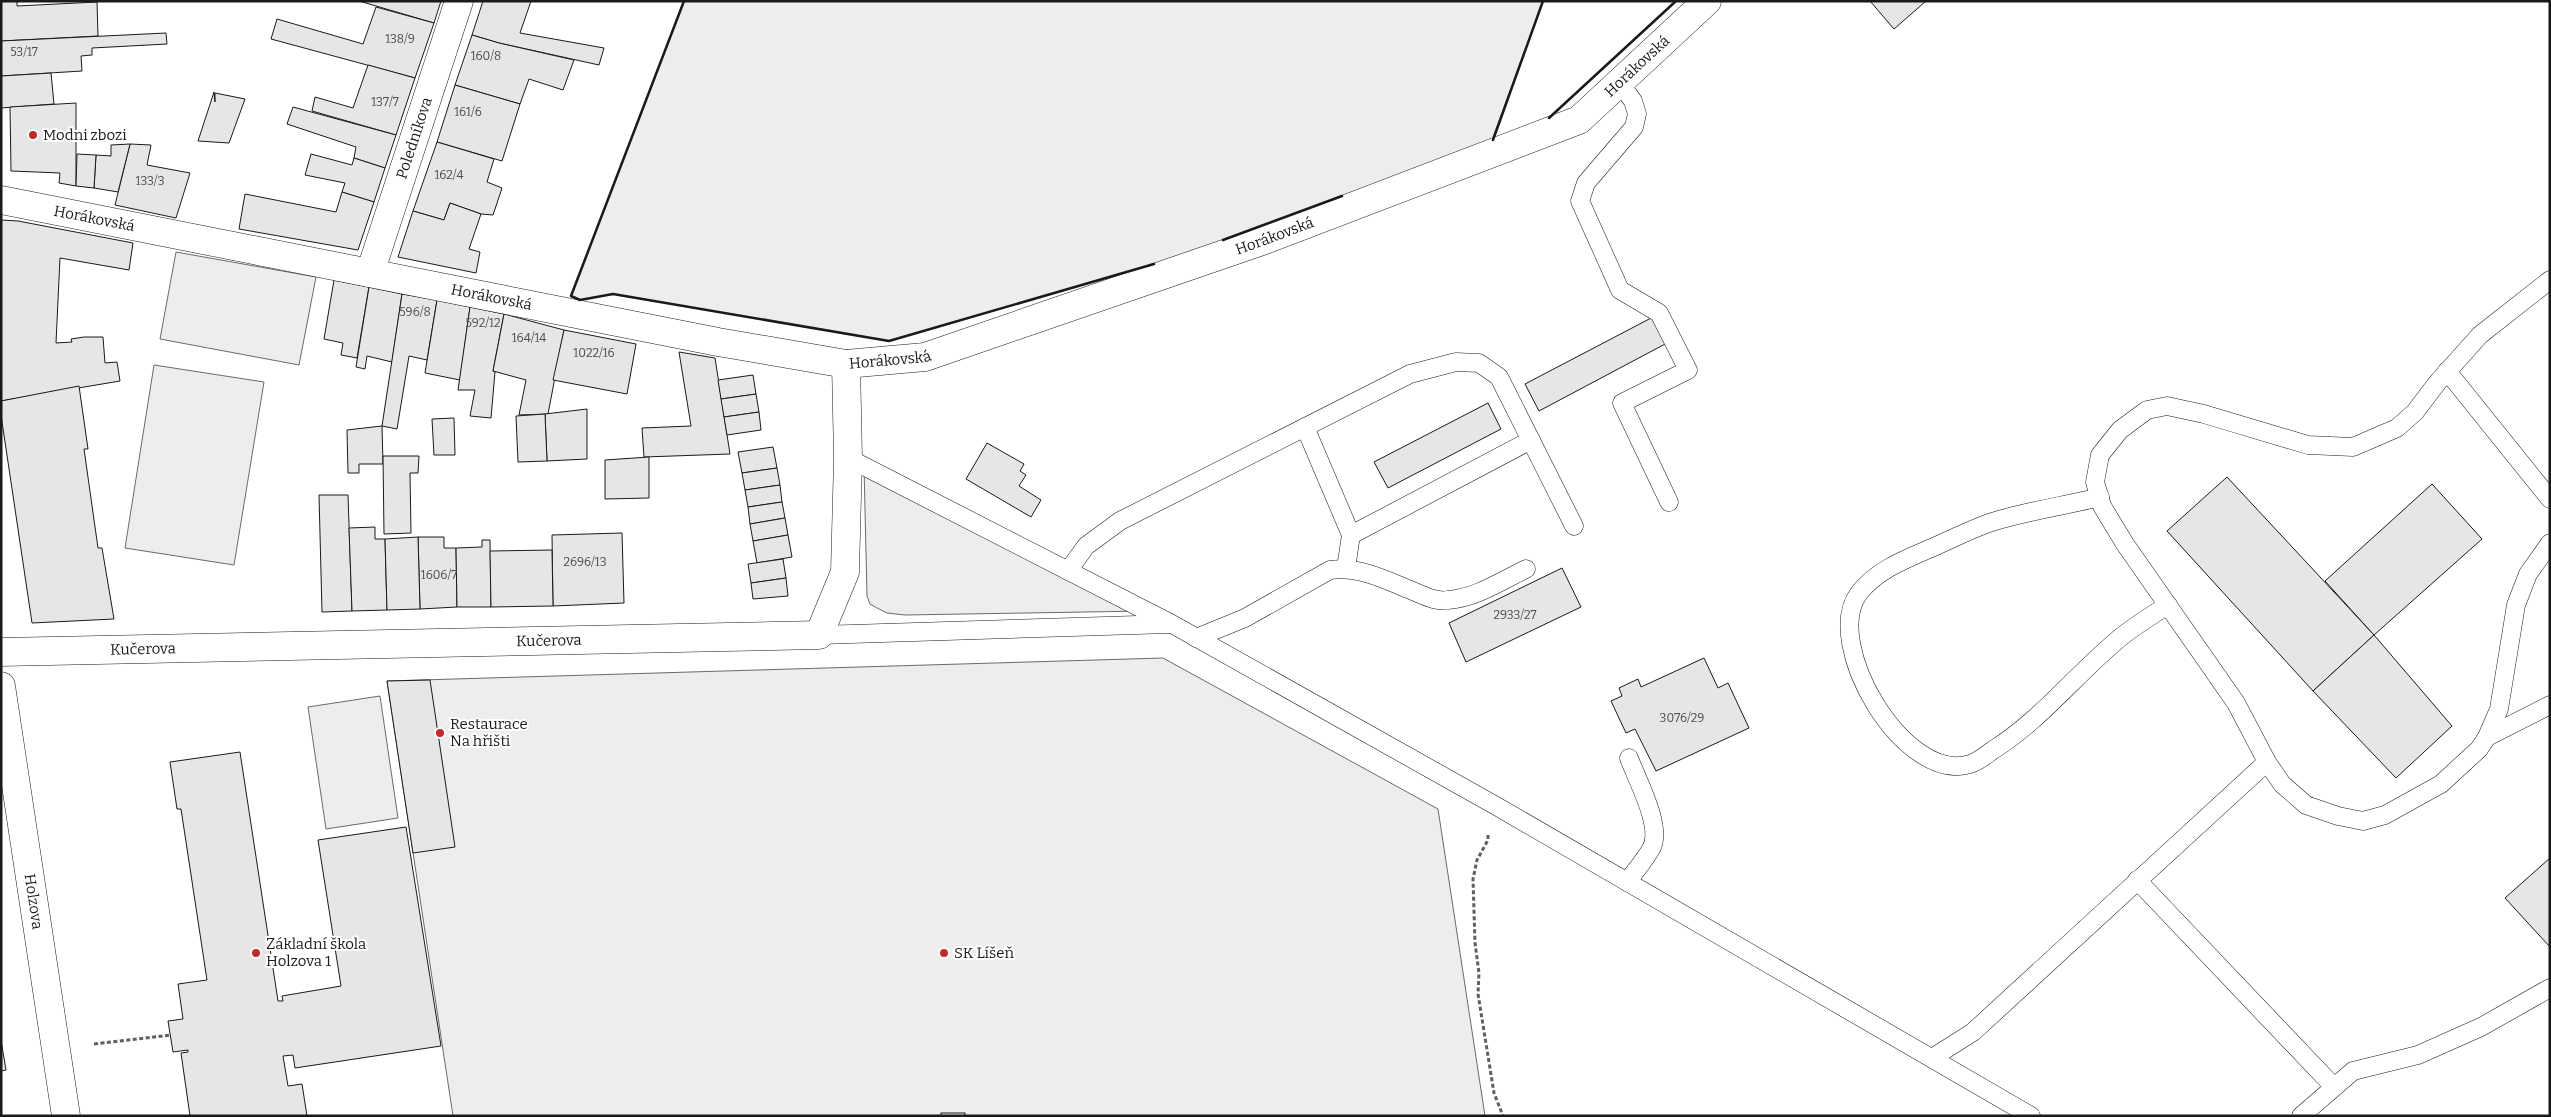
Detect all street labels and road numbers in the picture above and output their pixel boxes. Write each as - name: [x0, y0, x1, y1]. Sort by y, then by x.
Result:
- street label: Horákovská: [1601, 32, 1673, 101]
- street label: Poledníkova: [392, 95, 436, 181]
- street label: Horákovská: [52, 202, 136, 235]
- street label: Horákovská: [1233, 213, 1316, 258]
- street label: Horákovská: [449, 280, 534, 314]
- street label: Horákovská: [848, 347, 934, 373]
- street label: Kučerova: [516, 631, 582, 650]
- street label: Kučerova: [110, 639, 176, 659]
- street label: Holzova: [20, 872, 47, 931]

